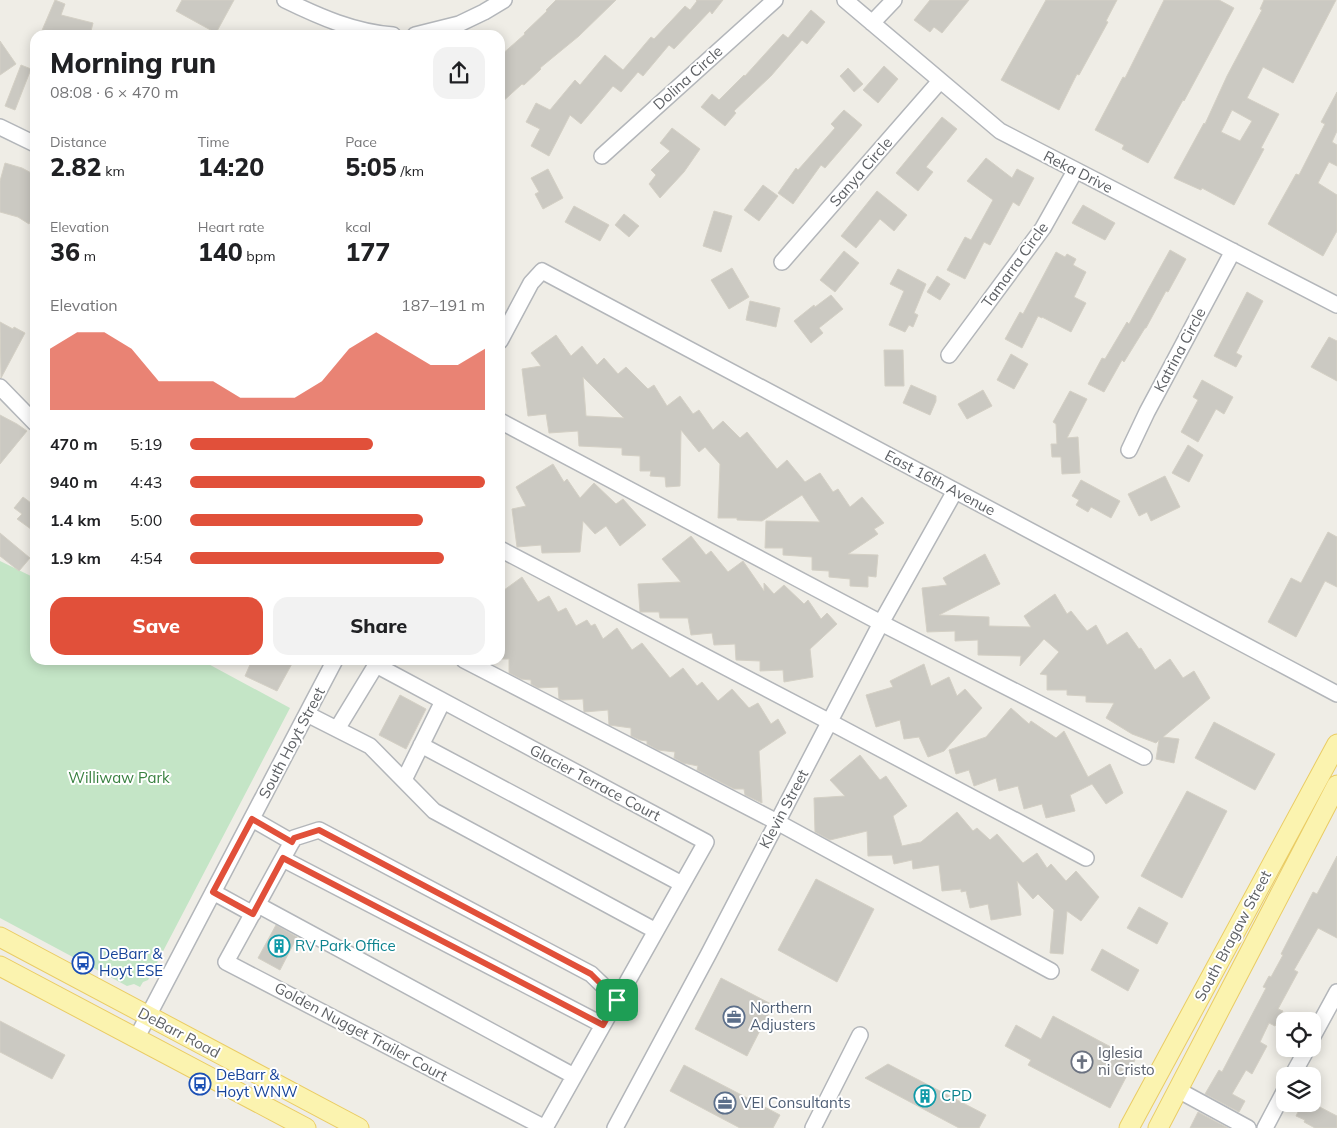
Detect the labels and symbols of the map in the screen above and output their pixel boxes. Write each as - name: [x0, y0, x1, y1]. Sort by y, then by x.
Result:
- street label: Dolina Circle: [649, 41, 726, 114]
- street label: Sanya Circle: [825, 133, 896, 210]
- street label: Reka Drive: [1040, 146, 1116, 197]
- street label: Tamarra Circle: [977, 218, 1052, 311]
- street label: Katrina Circle: [1149, 304, 1210, 395]
- street label: East 16th Avenue: [882, 445, 999, 520]
- street label: South Hoyt Street: [254, 684, 329, 802]
- street label: Glacier Terrace Court: [527, 740, 664, 825]
- street label: Klevin Street: [755, 766, 812, 852]
- park label: Williwaw Park: [68, 768, 170, 787]
- street label: South Bragaw Street: [1190, 867, 1275, 1004]
- building icon: RV Park Office: [267, 934, 291, 958]
- place label: RV Park Office: [295, 936, 396, 955]
- place label: DeBarr & Hoyt ESE: [99, 944, 163, 980]
- bus stop icon: DeBarr & Hoyt ESE: [71, 951, 95, 975]
- street label: Golden Nugget Trailer Court: [271, 978, 451, 1085]
- pin: [596, 979, 638, 1021]
- place label: Northern Adjusters: [750, 998, 816, 1034]
- street label: DeBarr Road: [135, 1003, 223, 1062]
- office icon: Northern Adjusters: [722, 1005, 746, 1029]
- place label: Iglesia ni Cristo: [1098, 1043, 1155, 1079]
- church icon: Iglesia ni Cristo: [1070, 1050, 1094, 1074]
- place label: DeBarr & Hoyt WNW: [216, 1065, 298, 1101]
- bus stop icon: DeBarr & Hoyt WNW: [188, 1072, 212, 1096]
- building icon: CPD: [913, 1084, 937, 1108]
- place label: CPD: [941, 1086, 972, 1105]
- office icon: VEI Consultants: [713, 1091, 737, 1115]
- place label: VEI Consultants: [741, 1093, 851, 1112]

